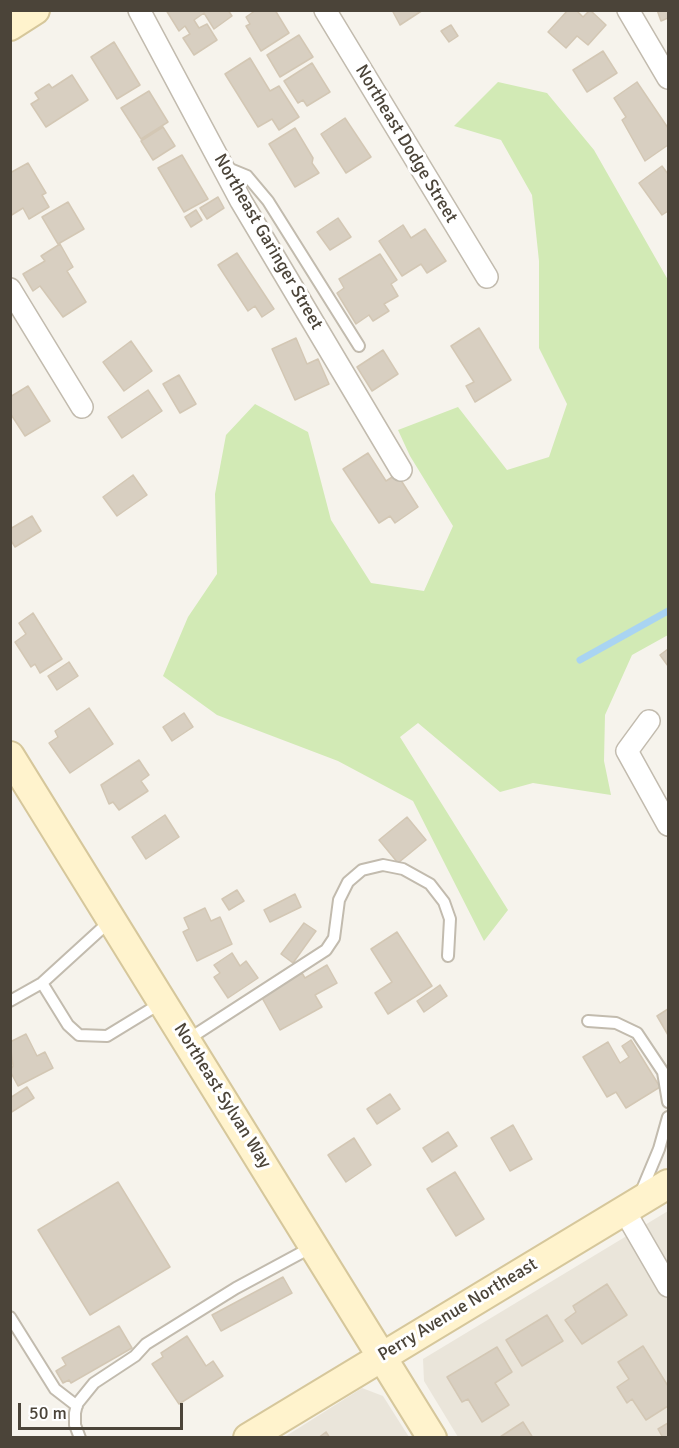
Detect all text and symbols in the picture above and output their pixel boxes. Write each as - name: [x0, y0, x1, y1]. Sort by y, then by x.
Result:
- street label: Northeast Dodge Street: [350, 61, 462, 227]
- street label: Northeast Garinger Street: [209, 150, 327, 334]
- street label: Northeast Sylvan Way: [169, 1019, 275, 1173]
- street label: Perry Avenue Northeast: [374, 1254, 542, 1366]
- scale bar: [21, 1391, 186, 1429]
- text: 50 m: [29, 1402, 67, 1424]

